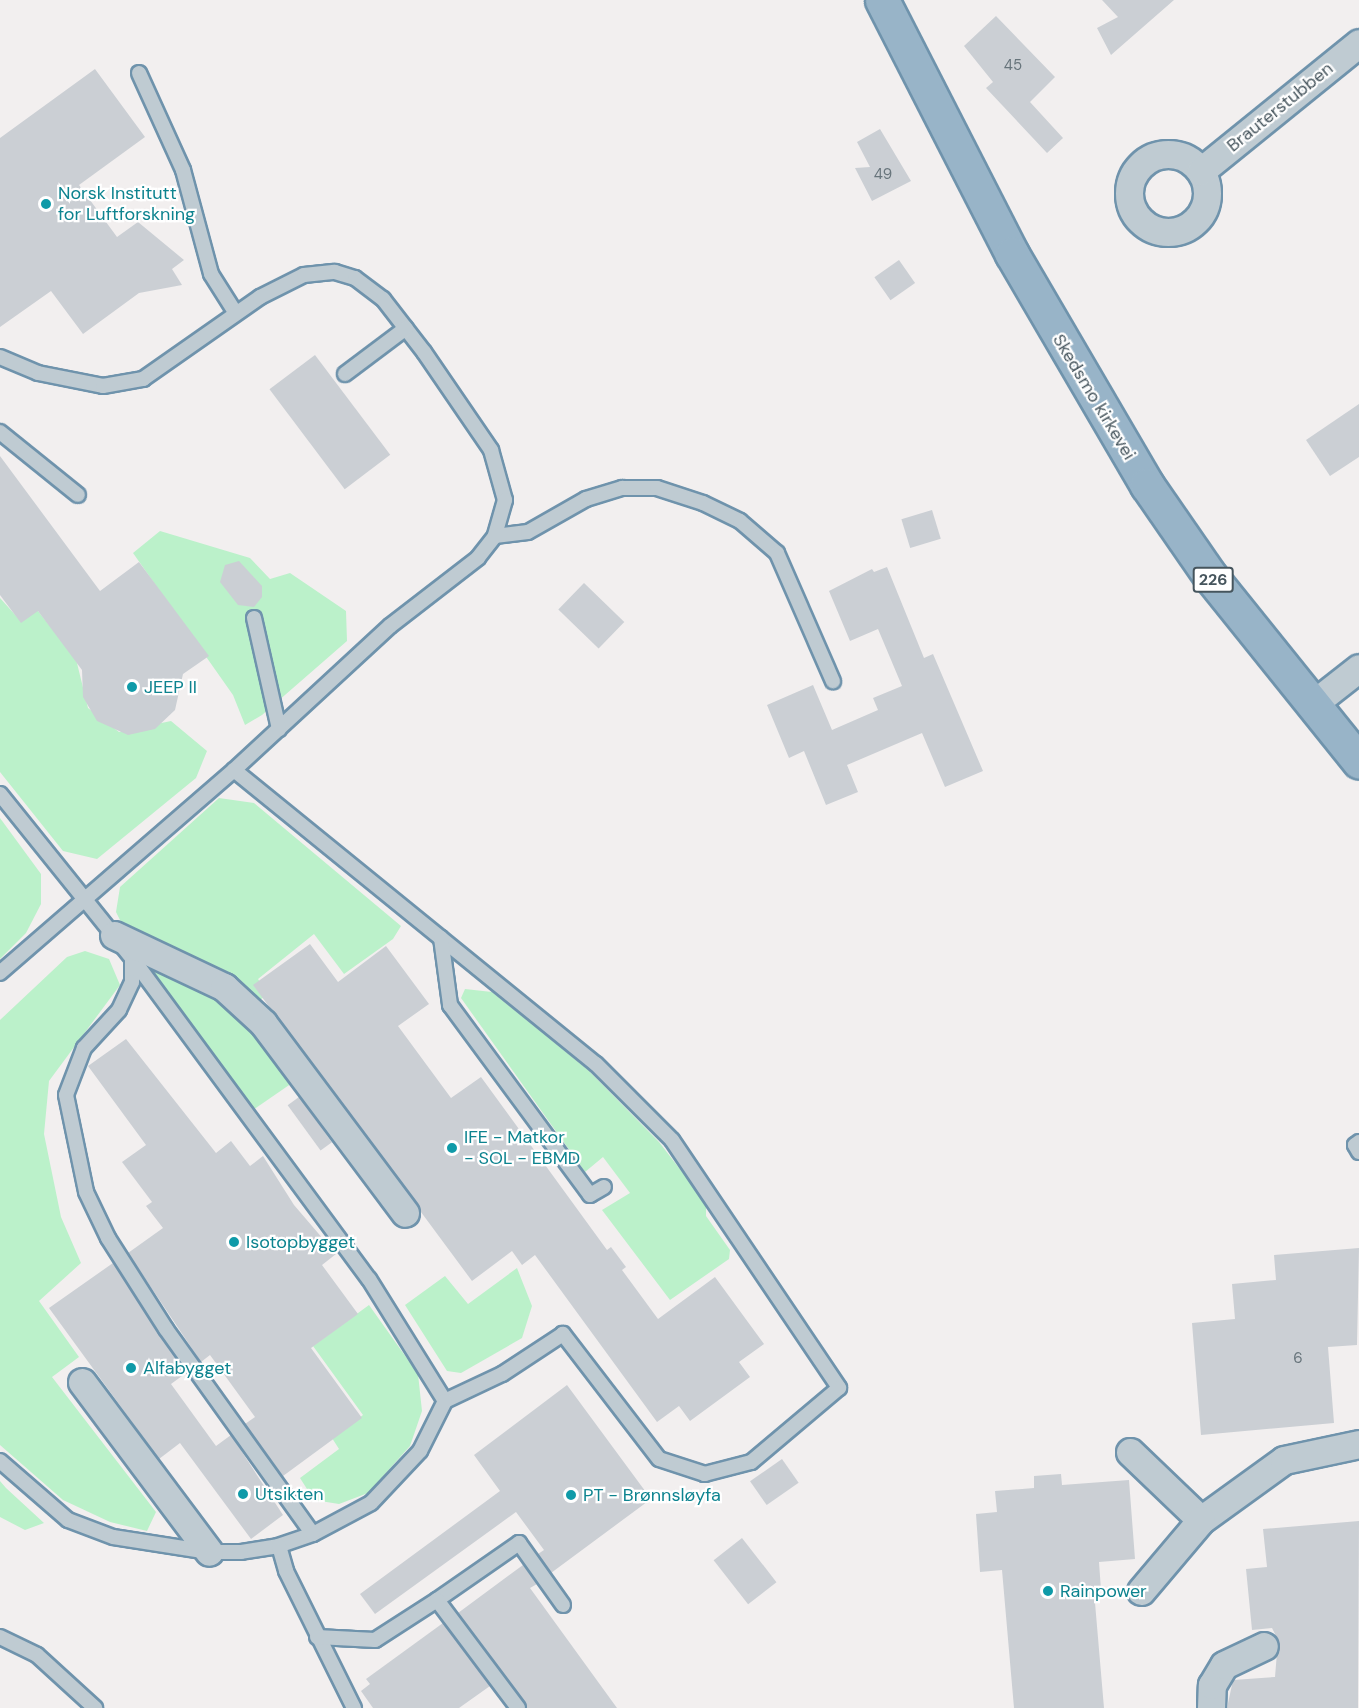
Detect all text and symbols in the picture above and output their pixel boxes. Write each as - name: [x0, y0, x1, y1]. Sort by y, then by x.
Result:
- house number: 45: [1004, 57, 1022, 75]
- street label: Brauterstubben: [1223, 58, 1337, 156]
- house number: 49: [874, 166, 892, 184]
- place label: Norsk Institutt for Luftforskning: [58, 183, 195, 226]
- marker: Norsk Institutt for Luftforskning: [39, 197, 53, 211]
- street label: Skedsmo kirkevei: [1048, 330, 1140, 464]
- road number: 226: [1192, 567, 1234, 593]
- place label: JEEP II: [144, 676, 197, 698]
- marker: JEEP II: [125, 680, 139, 694]
- place label: IFE - Matkor - SOL - EBMD: [464, 1127, 580, 1170]
- marker: IFE - Matkor - SOL - EBMD: [445, 1141, 459, 1155]
- place label: Isotopbygget: [246, 1231, 355, 1253]
- marker: Isotopbygget: [227, 1235, 241, 1249]
- house number: 6: [1293, 1350, 1303, 1368]
- place label: Alfabygget: [143, 1357, 231, 1379]
- marker: Alfabygget: [124, 1361, 138, 1375]
- place label: Utsikten: [255, 1483, 324, 1505]
- place label: PT - Brønnsløyfa: [583, 1484, 721, 1506]
- marker: Utsikten: [236, 1487, 250, 1501]
- marker: PT - Brønnsløyfa: [564, 1488, 578, 1502]
- place label: Rainpower: [1060, 1580, 1147, 1602]
- marker: Rainpower: [1041, 1584, 1055, 1598]

